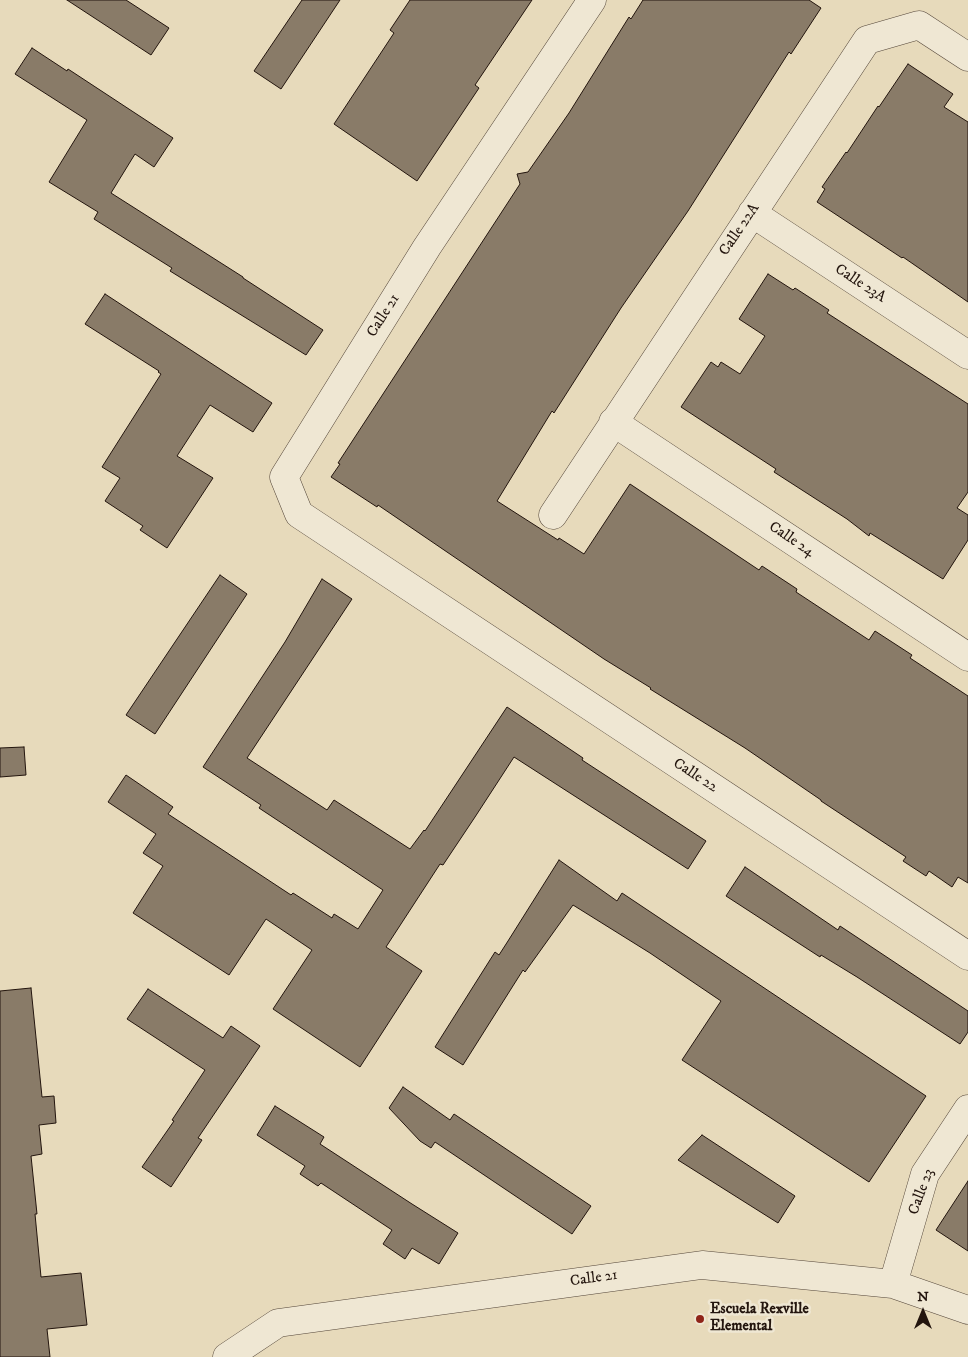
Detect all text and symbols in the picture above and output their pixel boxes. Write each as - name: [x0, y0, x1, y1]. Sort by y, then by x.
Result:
- street label: Calle 22A: [716, 201, 764, 259]
- street label: Calle 23A: [831, 261, 889, 307]
- street label: Calle 21: [364, 291, 404, 341]
- street label: Calle 24: [765, 518, 817, 562]
- street label: Calle 22: [669, 755, 721, 797]
- street label: Calle 23: [905, 1167, 939, 1217]
- street label: Calle 21: [569, 1267, 619, 1291]
- north arrow: [898, 1287, 948, 1337]
- text: N: [917, 1288, 929, 1306]
- place label: Escuela Rexville Elemental: [710, 1301, 809, 1336]
- marker: Escuela Rexville Elemental: [694, 1313, 706, 1325]

